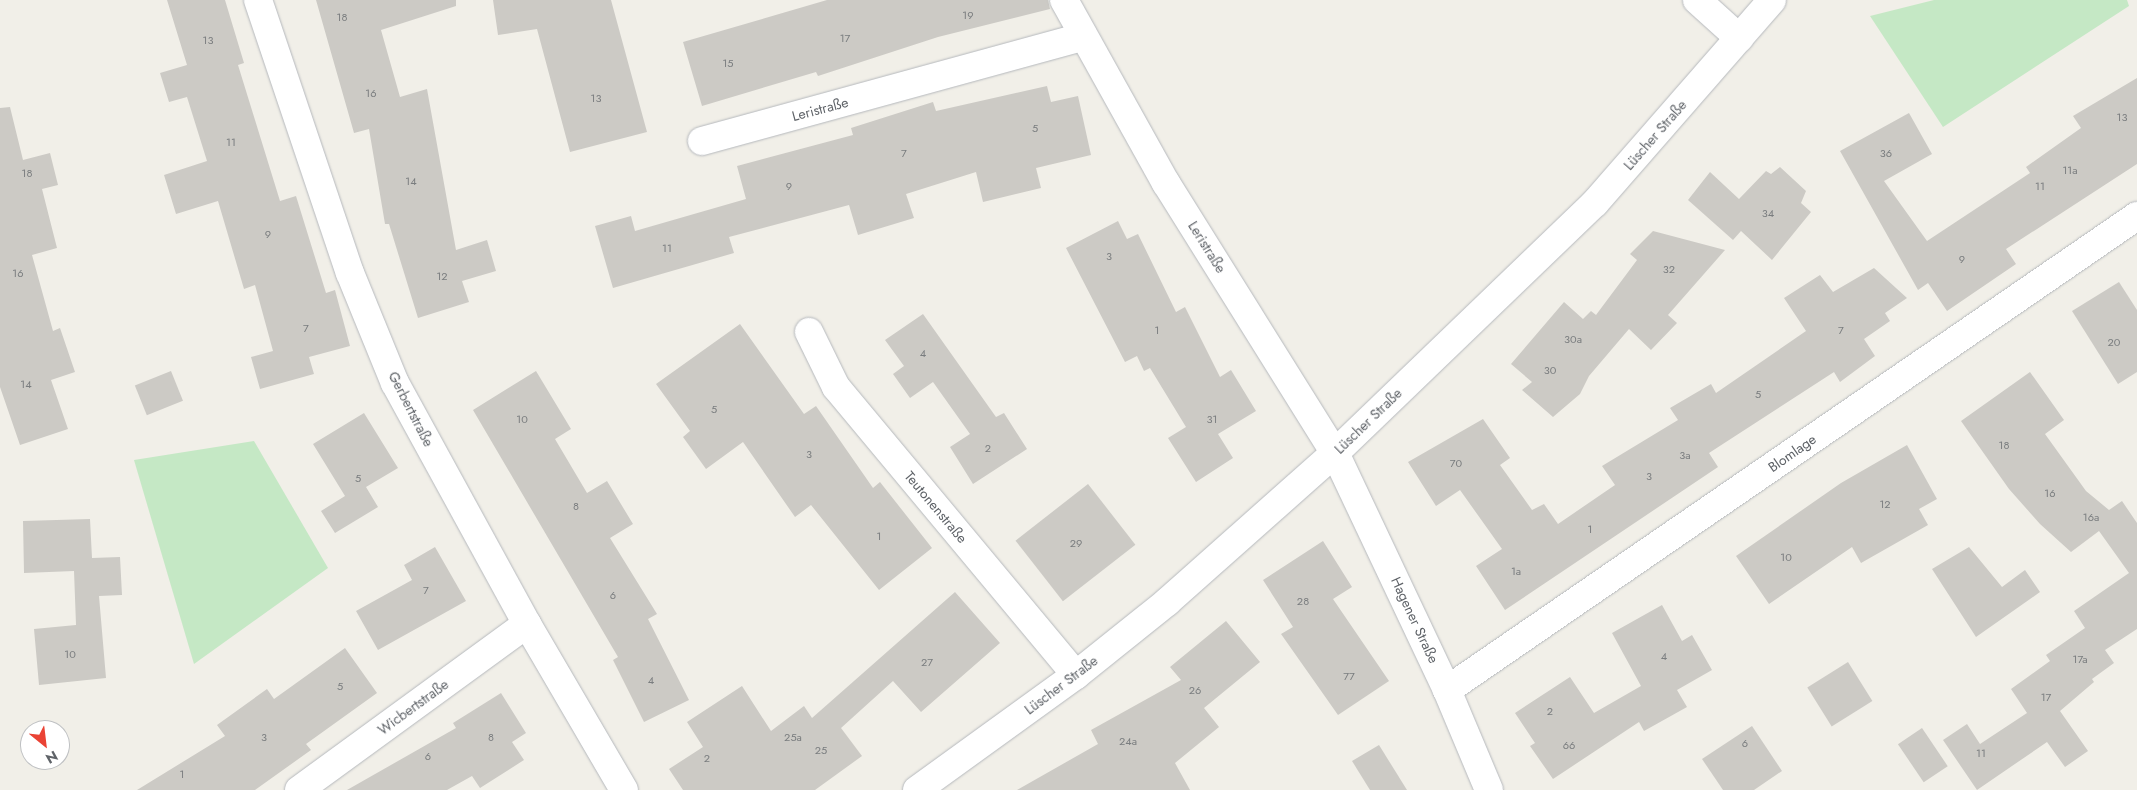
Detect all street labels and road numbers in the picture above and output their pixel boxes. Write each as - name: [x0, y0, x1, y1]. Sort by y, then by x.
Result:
- street label: Leristraße: [790, 93, 850, 125]
- street label: Lüscher Straße: [1620, 97, 1690, 173]
- street label: Leristraße: [1185, 218, 1229, 276]
- street label: Gerbertstraße: [385, 369, 437, 449]
- street label: Lüscher Straße: [1331, 385, 1405, 457]
- street label: Blomlage: [1765, 430, 1819, 476]
- street label: Teutonenstraße: [901, 468, 971, 546]
- street label: Hagener Straße: [1388, 574, 1442, 666]
- street label: Lüscher Straße: [1021, 652, 1101, 718]
- street label: Wicbertstraße: [374, 676, 452, 738]

